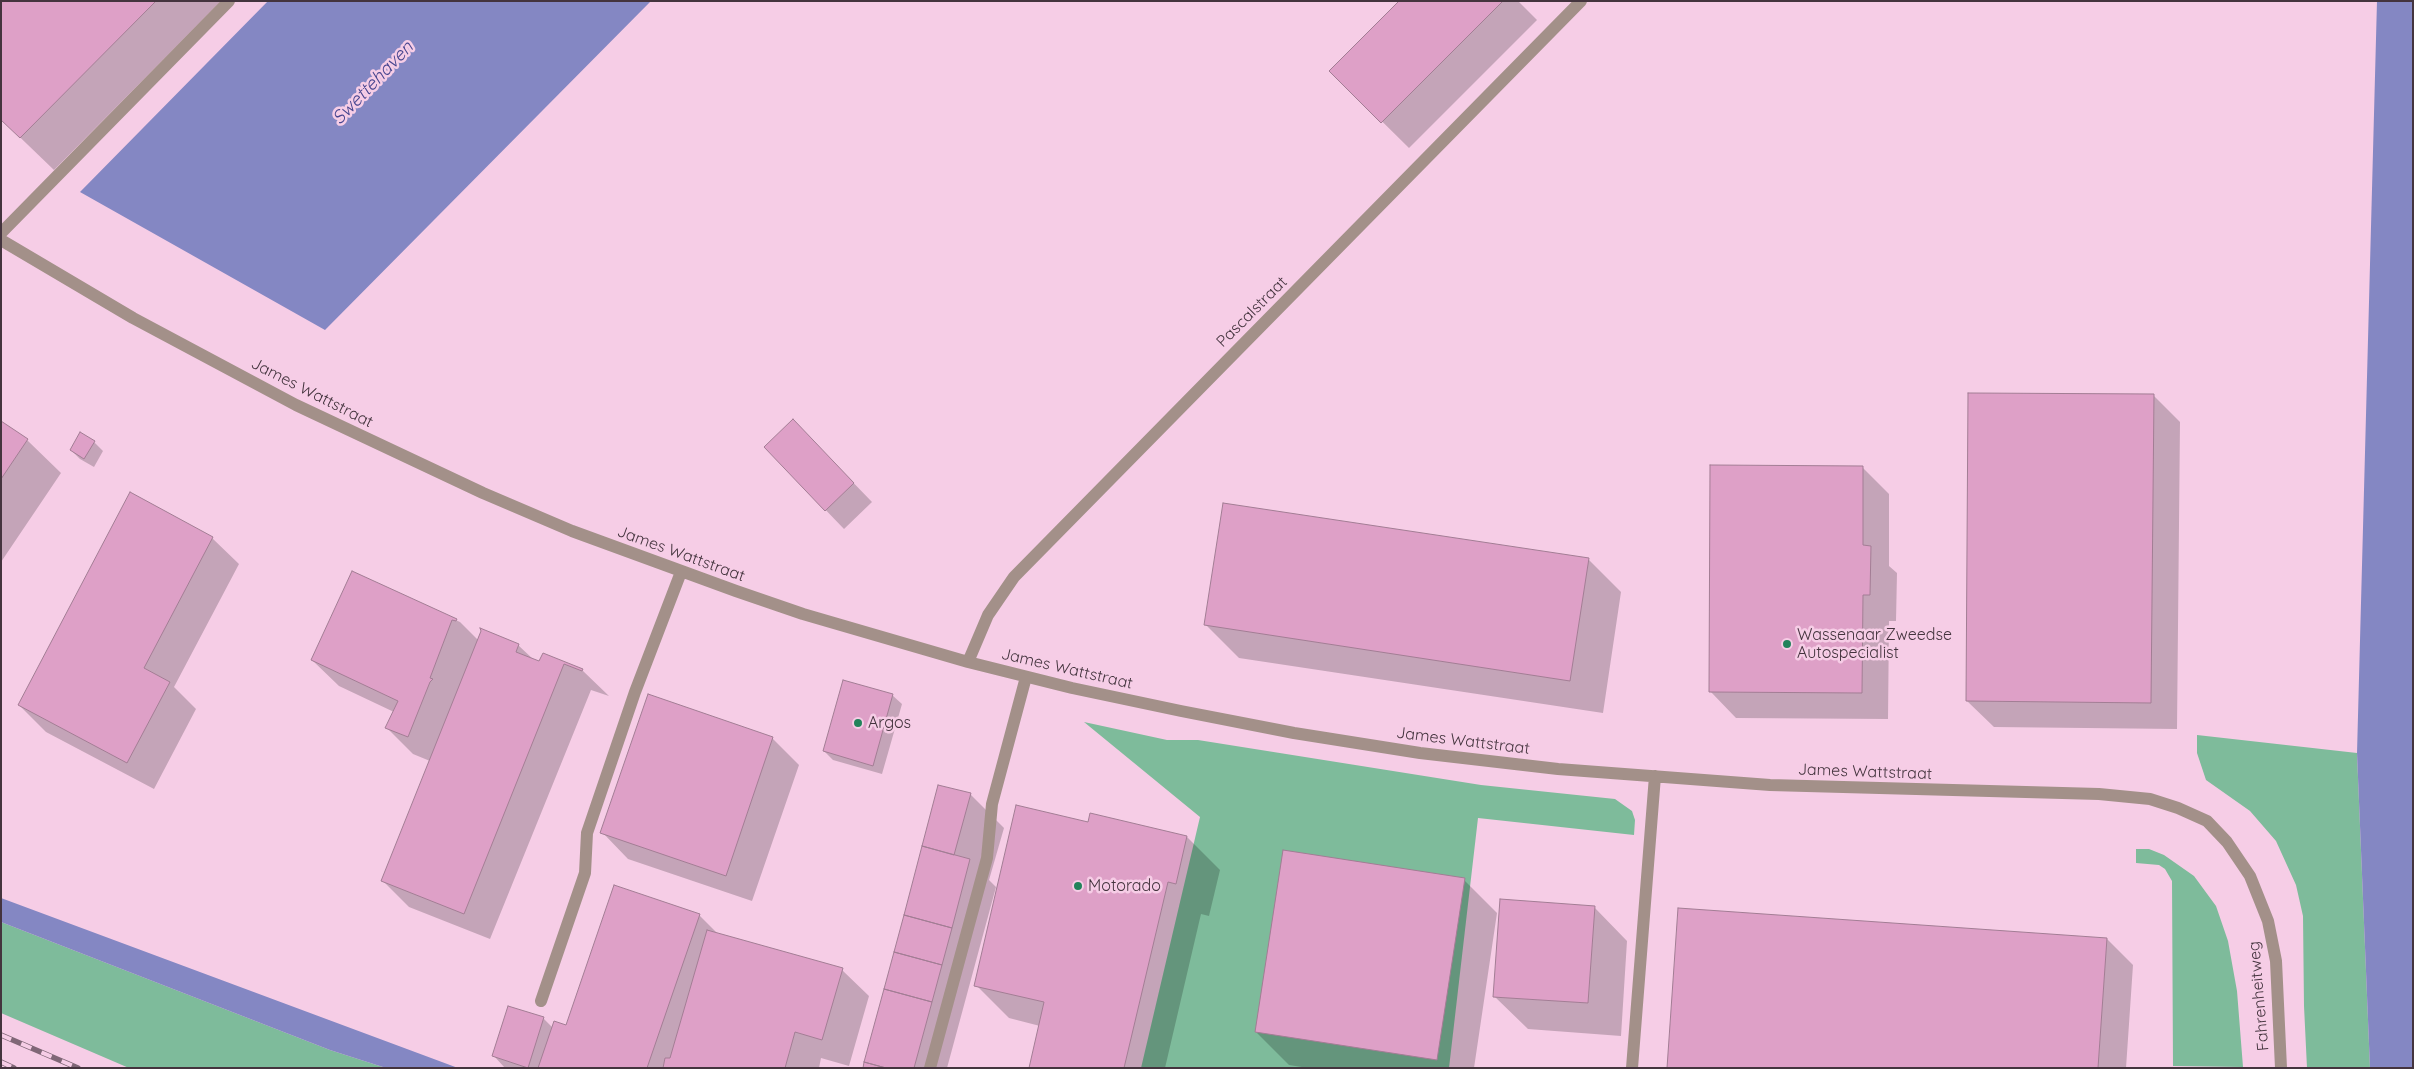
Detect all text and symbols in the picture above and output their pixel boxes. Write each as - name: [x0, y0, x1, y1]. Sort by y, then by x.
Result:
- water label: Swettehaven: [328, 37, 418, 129]
- street label: Pascalstraat: [1213, 273, 1291, 351]
- street label: James Wattstraat: [248, 354, 376, 432]
- street label: James Wattstraat: [615, 522, 747, 586]
- place label: Wassenaar Zweedse Autospecialist: [1797, 625, 1952, 663]
- marker: Wassenaar Zweedse Autospecialist: [1781, 638, 1793, 650]
- street label: James Wattstraat: [999, 645, 1135, 693]
- place label: Argos: [868, 713, 911, 733]
- marker: Argos: [852, 717, 864, 729]
- street label: James Wattstraat: [1395, 723, 1531, 759]
- street label: James Wattstraat: [1798, 760, 1932, 784]
- place label: Motorado: [1088, 876, 1161, 896]
- marker: Motorado: [1072, 880, 1084, 892]
- street label: Fahrenheitweg: [2245, 940, 2273, 1052]

